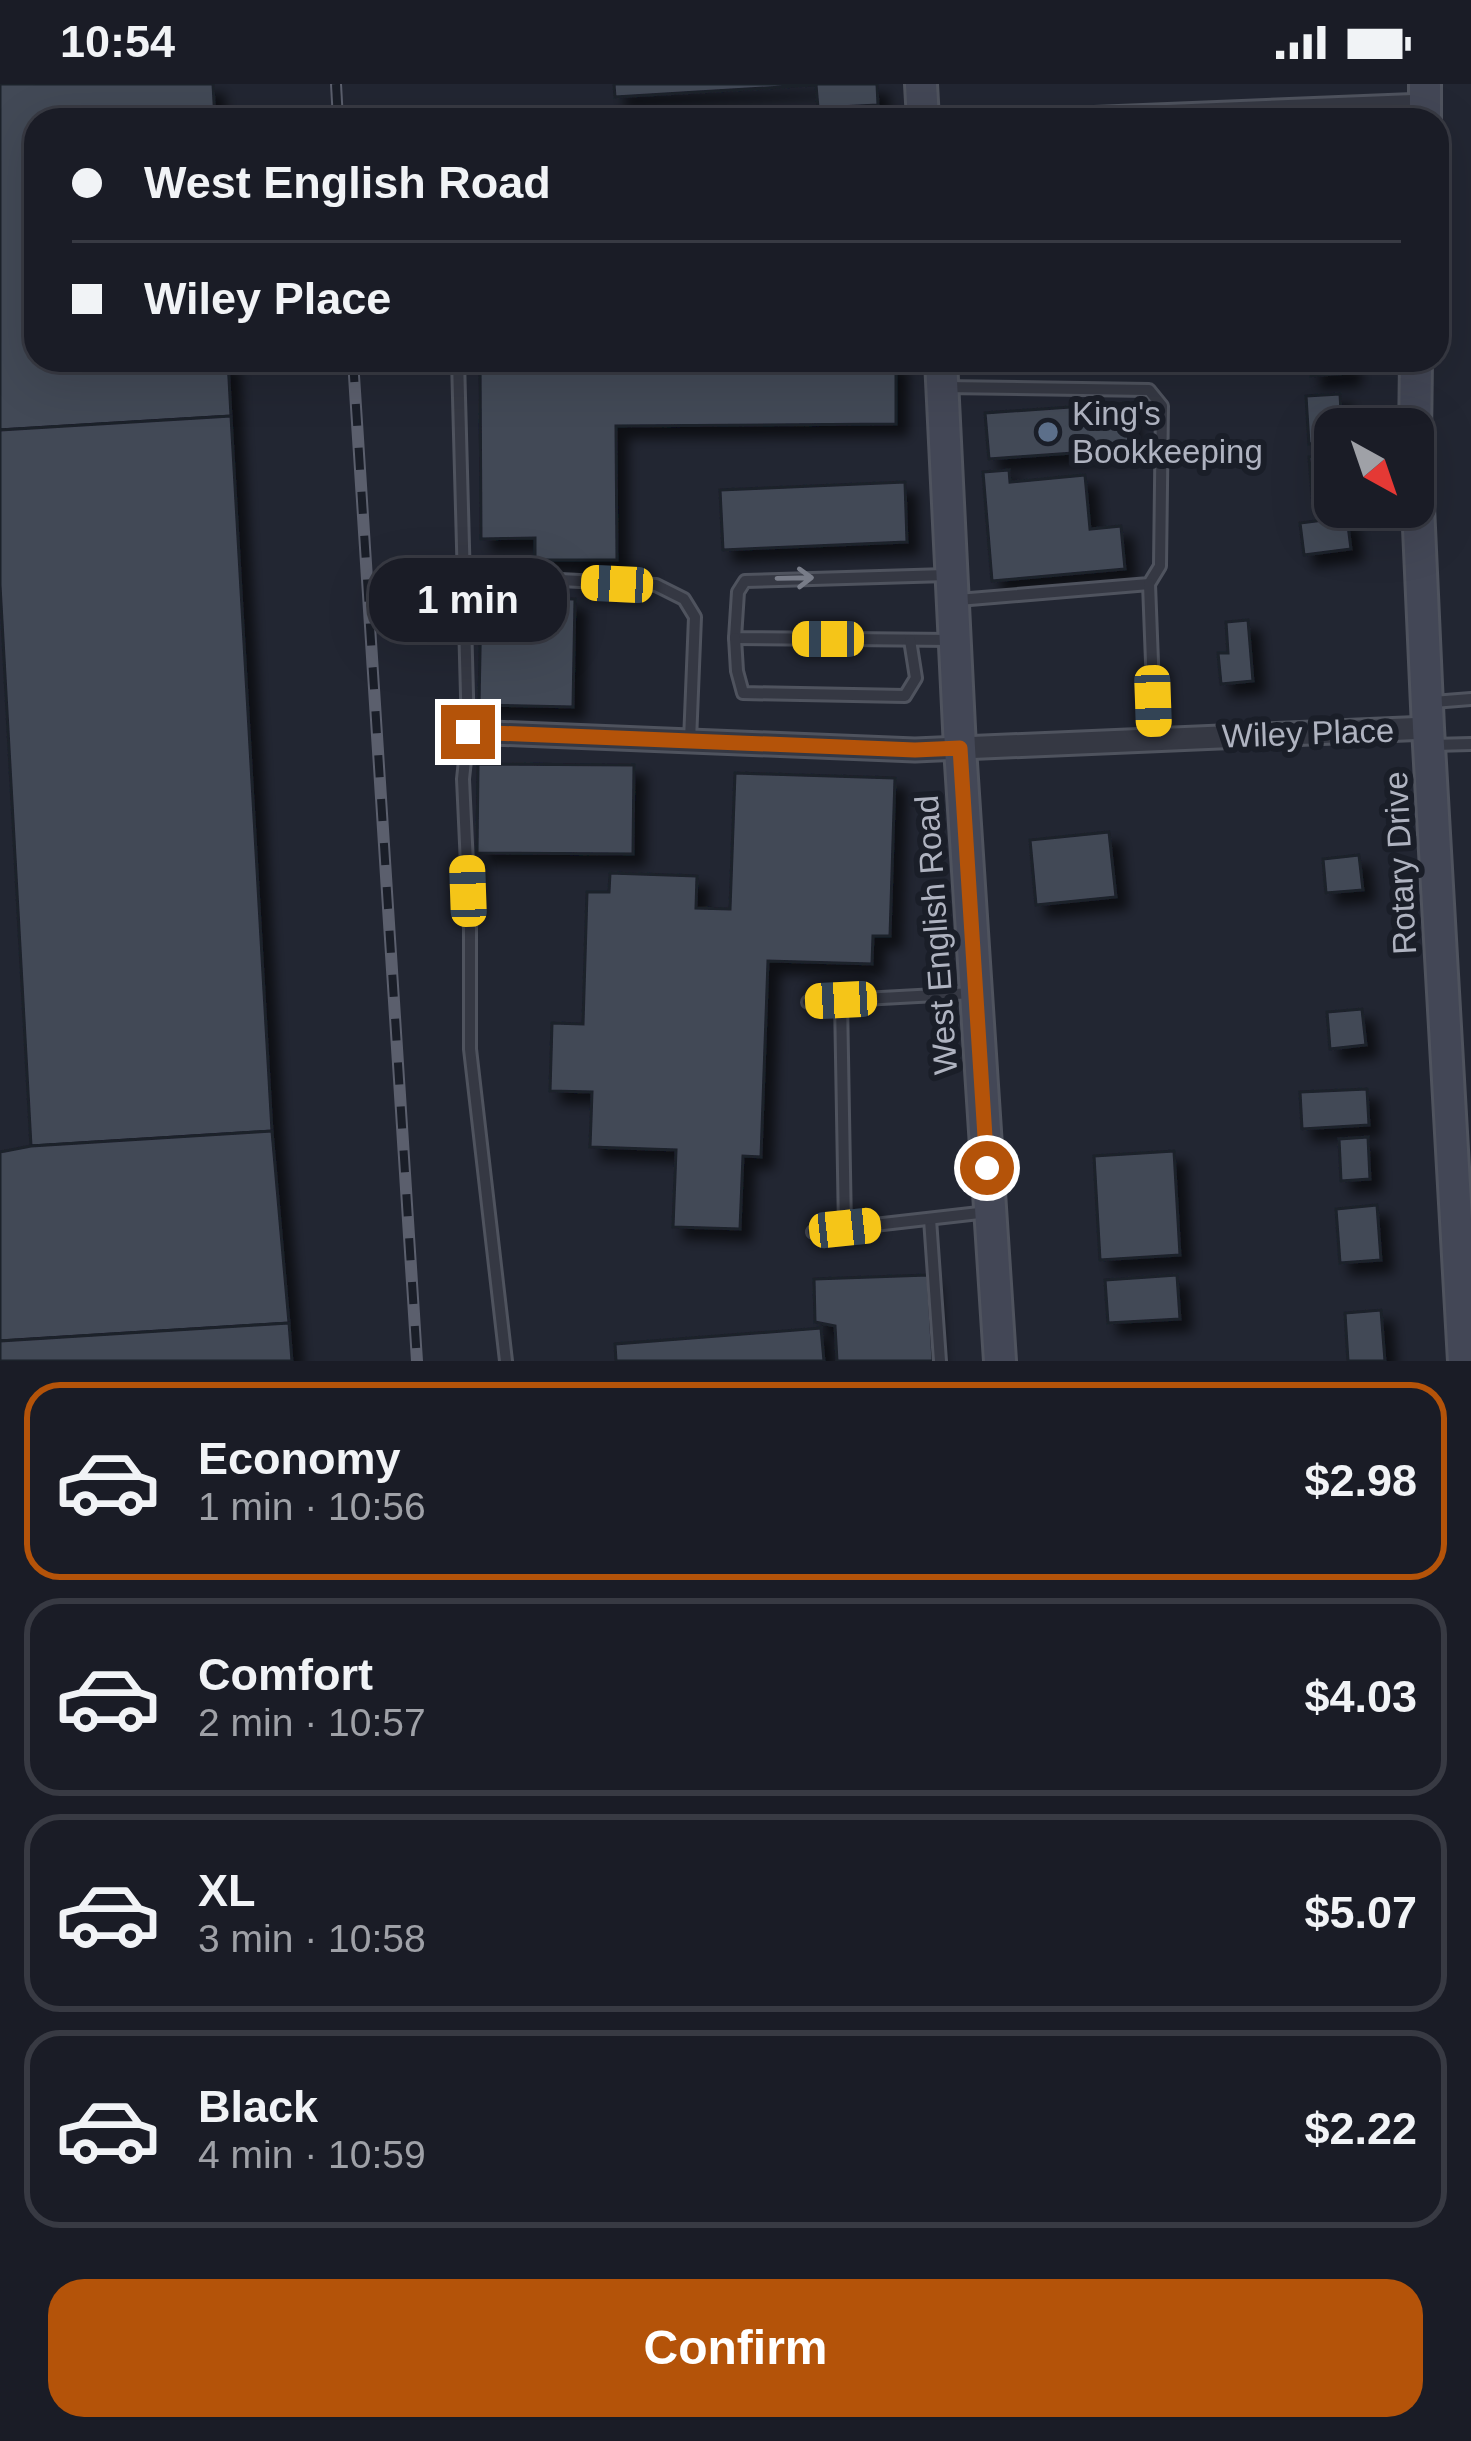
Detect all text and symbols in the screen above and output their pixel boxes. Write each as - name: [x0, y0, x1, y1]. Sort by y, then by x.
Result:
- text: 10:54: [60, 16, 175, 67]
- text: West English Road: [144, 157, 551, 208]
- text: Wiley Place: [144, 273, 391, 324]
- place label: King's Bookkeeping: [1072, 395, 1263, 470]
- north arrow: [1314, 408, 1434, 528]
- map controls: [1314, 408, 1434, 528]
- marker: King's Bookkeeping: [1035, 419, 1061, 445]
- callout: 1 min: [369, 558, 567, 642]
- car: [580, 564, 654, 604]
- one-way arrow: [775, 566, 814, 589]
- text: 1 min: [417, 578, 519, 621]
- car: [792, 621, 864, 657]
- car: [1134, 664, 1172, 738]
- route end: [441, 705, 495, 759]
- street label: Wiley Place: [1221, 712, 1395, 754]
- street label: Rotary Drive: [1377, 770, 1423, 956]
- street label: West English Road: [908, 794, 964, 1076]
- car: [449, 854, 487, 928]
- car: [804, 980, 878, 1020]
- route start: [960, 1141, 1014, 1195]
- car: [807, 1206, 883, 1250]
- icon: car: [54, 1427, 162, 1535]
- text: Economy: [198, 1433, 401, 1484]
- text: $2.98: [1304, 1455, 1417, 1506]
- text: 1 min · 10:56: [198, 1485, 426, 1528]
- icon: car: [54, 1643, 162, 1751]
- text: Comfort: [198, 1649, 373, 1700]
- text: $4.03: [1304, 1671, 1417, 1722]
- text: 2 min · 10:57: [198, 1701, 426, 1744]
- icon: car: [54, 1859, 162, 1967]
- text: XL: [198, 1865, 256, 1916]
- text: $5.07: [1304, 1887, 1417, 1938]
- text: 3 min · 10:58: [198, 1917, 426, 1960]
- icon: car: [54, 2075, 162, 2183]
- text: Black: [198, 2081, 318, 2132]
- text: $2.22: [1304, 2103, 1417, 2154]
- text: 4 min · 10:59: [198, 2133, 426, 2176]
- button: Confirm: [48, 2279, 1423, 2417]

